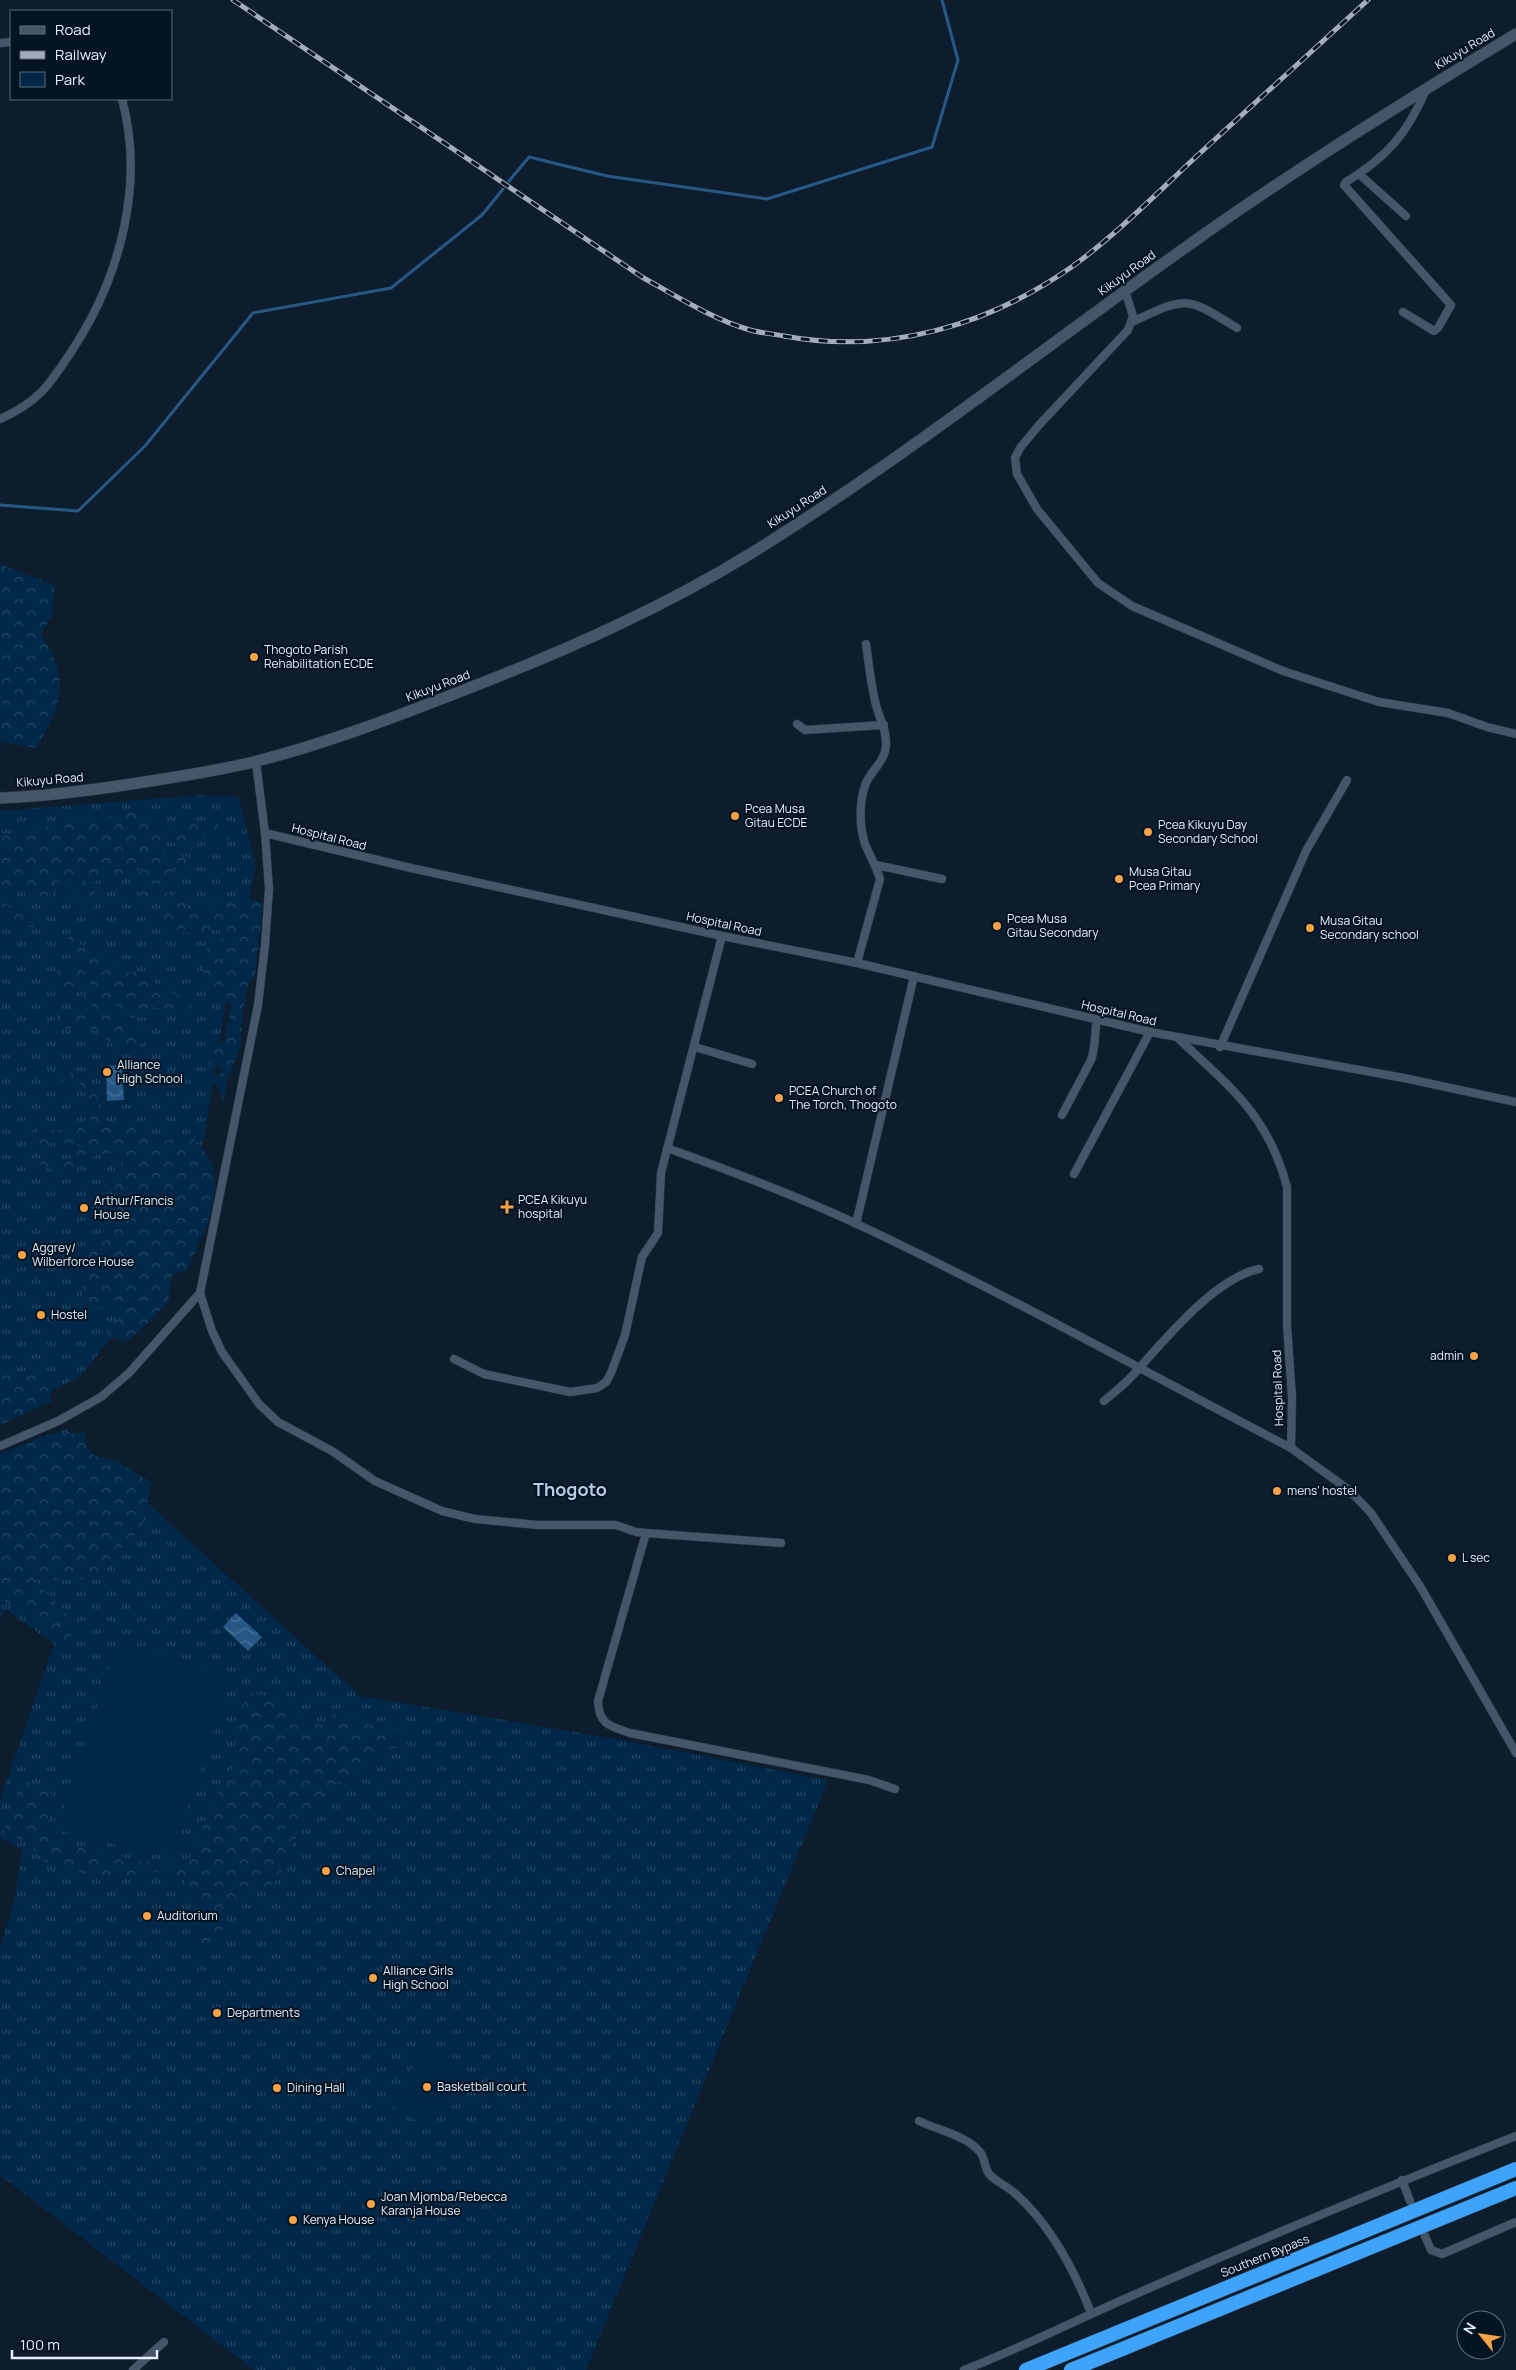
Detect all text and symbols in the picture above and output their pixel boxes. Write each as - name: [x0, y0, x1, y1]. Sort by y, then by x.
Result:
- legend: [10, 10, 172, 100]
- text: Road: [55, 19, 91, 40]
- street label: Kikuyu Road: [1432, 24, 1498, 73]
- text: Railway: [55, 44, 107, 65]
- text: Park: [55, 69, 85, 90]
- street label: Kikuyu Road: [1094, 246, 1159, 299]
- street label: Kikuyu Road: [764, 481, 830, 532]
- place label: Thogoto Parish Rehabilitation ECDE: [264, 641, 374, 672]
- marker: Thogoto Parish Rehabilitation ECDE: [248, 651, 260, 663]
- street label: Kikuyu Road: [403, 666, 472, 706]
- street label: Kikuyu Road: [16, 768, 84, 791]
- place label: Pcea Musa Gitau ECDE: [745, 800, 807, 831]
- marker: Pcea Musa Gitau ECDE: [729, 810, 741, 822]
- place label: Pcea Kikuyu Day Secondary School: [1158, 816, 1258, 847]
- street label: Hospital Road: [290, 819, 368, 854]
- marker: Pcea Kikuyu Day Secondary School: [1142, 826, 1154, 838]
- place label: Musa Gitau Pcea Primary: [1129, 863, 1201, 894]
- marker: Musa Gitau Pcea Primary: [1113, 873, 1125, 885]
- street label: Hospital Road: [685, 907, 763, 940]
- place label: Pcea Musa Gitau Secondary: [1007, 910, 1099, 941]
- place label: Musa Gitau Secondary school: [1320, 912, 1419, 943]
- marker: Pcea Musa Gitau Secondary: [991, 920, 1003, 932]
- marker: Musa Gitau Secondary school: [1304, 922, 1316, 934]
- street label: Hospital Road: [1080, 996, 1158, 1029]
- place label: Alliance High School: [117, 1056, 183, 1087]
- marker: Alliance High School: [101, 1066, 113, 1078]
- place label: PCEA Church of The Torch, Thogoto: [789, 1082, 897, 1113]
- marker: PCEA Church of The Torch, Thogoto: [773, 1092, 785, 1104]
- place label: PCEA Kikuyu hospital: [518, 1191, 587, 1222]
- place label: Arthur/Francis House: [94, 1192, 173, 1223]
- marker: PCEA Kikuyu hospital: [500, 1200, 514, 1214]
- marker: Arthur/Francis House: [78, 1202, 90, 1214]
- place label: Aggrey/ Wilberforce House: [32, 1239, 134, 1270]
- marker: Aggrey/ Wilberforce House: [16, 1249, 28, 1261]
- place label: Hostel: [51, 1306, 87, 1323]
- marker: Hostel: [35, 1309, 47, 1321]
- place label: admin: [1430, 1347, 1464, 1364]
- street label: Hospital Road: [1268, 1349, 1287, 1427]
- marker: admin: [1468, 1350, 1480, 1362]
- district label: Thogoto: [533, 1477, 607, 1501]
- place label: mens' hostel: [1287, 1482, 1357, 1499]
- marker: mens' hostel: [1271, 1485, 1283, 1497]
- place label: L sec: [1462, 1549, 1490, 1566]
- marker: L sec: [1446, 1552, 1458, 1564]
- place label: Chapel: [336, 1862, 375, 1879]
- marker: Chapel: [320, 1865, 332, 1877]
- place label: Auditorium: [157, 1907, 218, 1924]
- marker: Auditorium: [141, 1910, 153, 1922]
- place label: Alliance Girls High School: [383, 1962, 453, 1993]
- marker: Alliance Girls High School: [367, 1972, 379, 1984]
- place label: Departments: [227, 2004, 300, 2021]
- marker: Departments: [211, 2007, 223, 2019]
- place label: Basketball court: [437, 2078, 527, 2095]
- place label: Dining Hall: [287, 2079, 345, 2096]
- marker: Basketball court: [421, 2081, 433, 2093]
- marker: Dining Hall: [271, 2082, 283, 2094]
- place label: Joan Mjomba/Rebecca Karanja House: [381, 2188, 507, 2219]
- marker: Joan Mjomba/Rebecca Karanja House: [365, 2198, 377, 2210]
- place label: Kenya House: [303, 2211, 374, 2228]
- marker: Kenya House: [287, 2214, 299, 2226]
- street label: Southern Bypass: [1218, 2230, 1312, 2281]
- north arrow: [1456, 2310, 1506, 2360]
- text: N: [1459, 2319, 1480, 2337]
- scale bar: [12, 2328, 158, 2360]
- text: 100 m: [20, 2334, 60, 2355]

